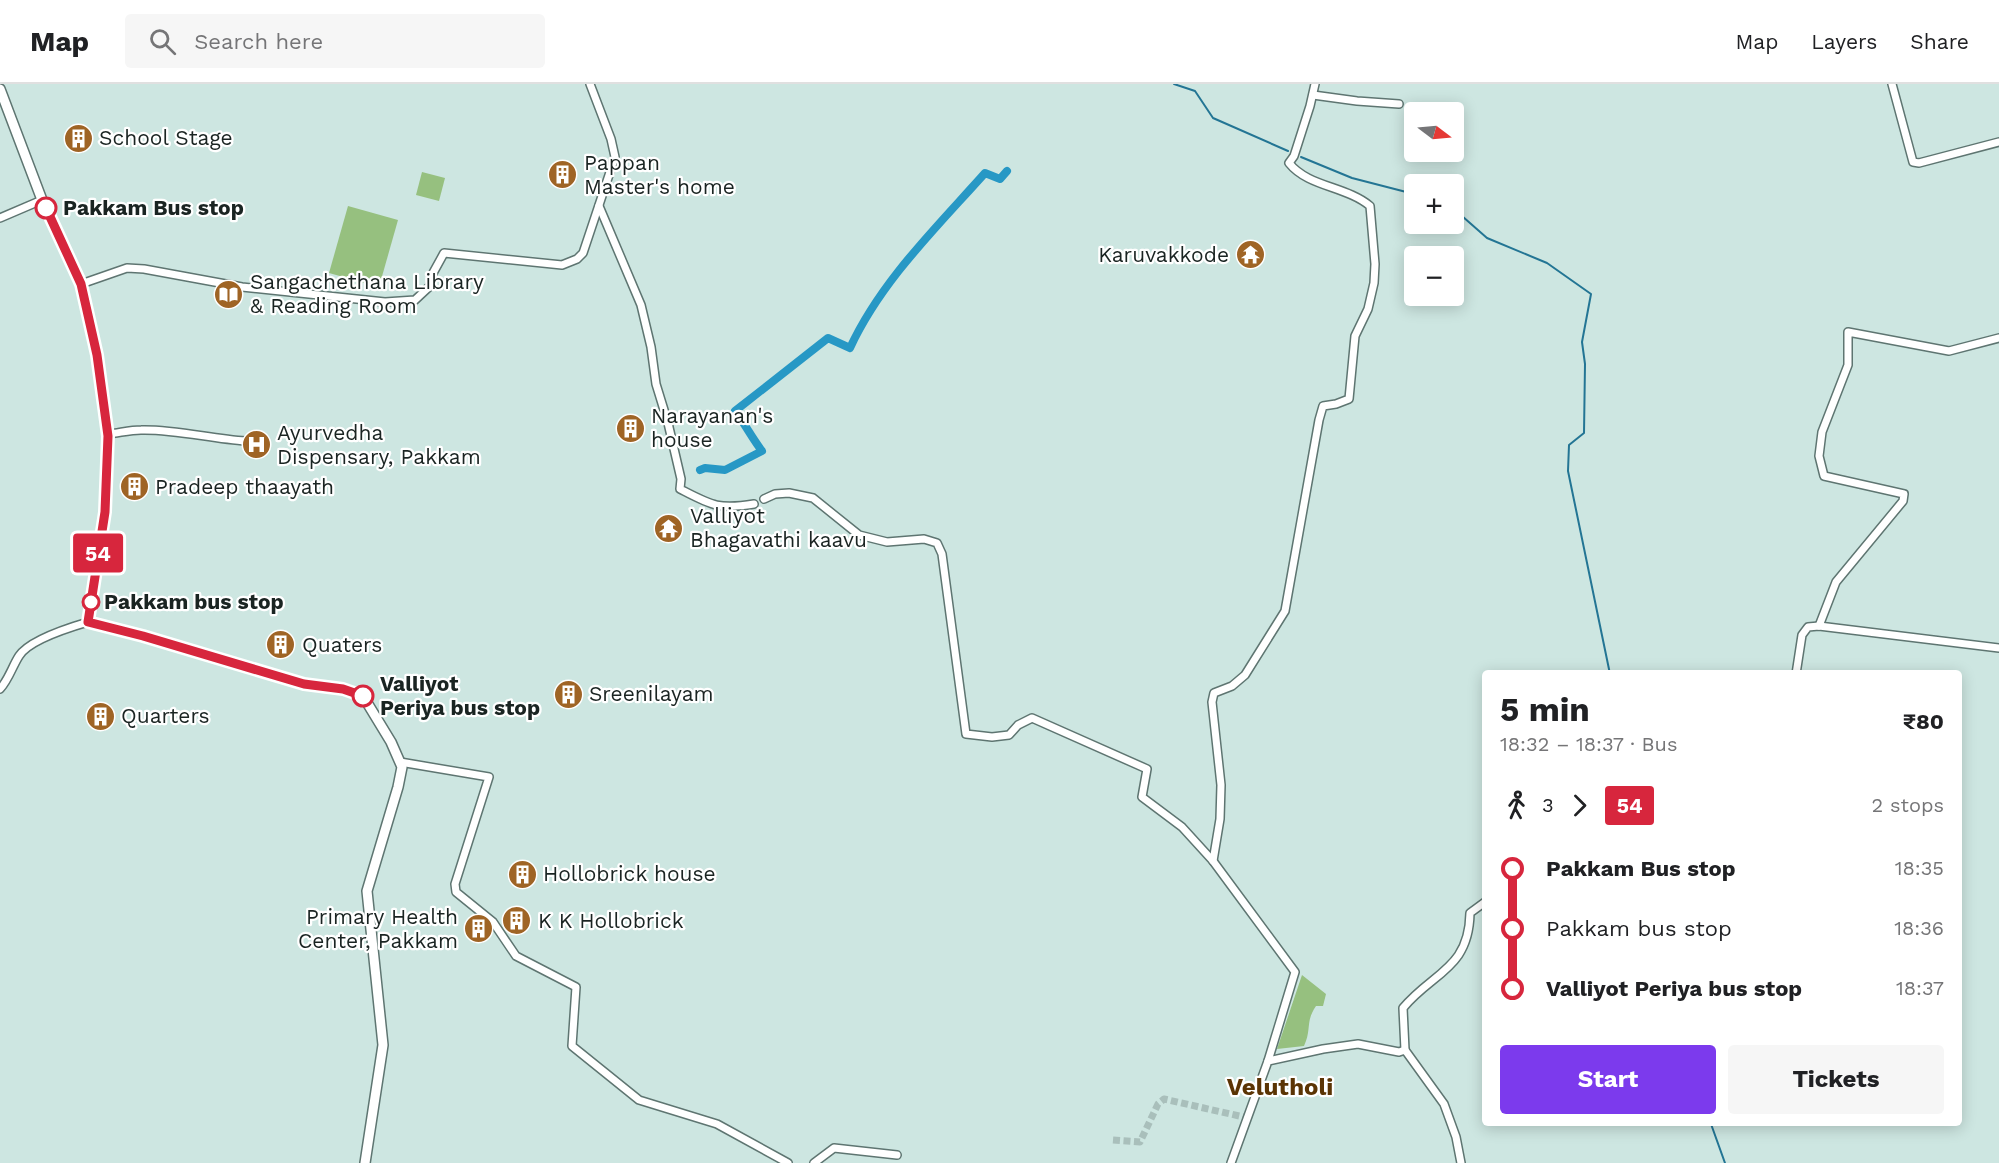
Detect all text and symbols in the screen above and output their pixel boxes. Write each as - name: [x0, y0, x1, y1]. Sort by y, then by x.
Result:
- search box: [125, 14, 545, 68]
- text: Map: [30, 25, 89, 58]
- icon: search: [146, 25, 179, 58]
- text: Search here: [194, 29, 323, 54]
- text: Map: [1735, 29, 1778, 54]
- text: Layers: [1811, 29, 1877, 54]
- text: Share: [1910, 29, 1969, 54]
- north arrow: [1404, 102, 1464, 162]
- map controls: [1404, 102, 1464, 306]
- building icon: School Stage: [62, 122, 94, 154]
- place label: School Stage: [99, 125, 233, 150]
- place label: Pappan Master's home: [584, 150, 735, 199]
- building icon: Pappan Master's home: [547, 159, 579, 191]
- button: +: [1404, 174, 1464, 234]
- place label: Pakkam Bus stop: [63, 195, 244, 220]
- marker: Pakkam Bus stop: [35, 197, 57, 219]
- temple icon: Karuvakkode: [1234, 239, 1266, 271]
- place label: Karuvakkode: [1098, 242, 1229, 267]
- button: −: [1404, 246, 1464, 306]
- place label: Sangachethana Library & Reading Room: [250, 269, 484, 318]
- library icon: Sangachethana Library & Reading Room: [213, 278, 245, 310]
- place label: Narayanan's house: [651, 403, 773, 452]
- building icon: Narayanan's house: [614, 412, 646, 444]
- place label: Ayurvedha Dispensary, Pakkam: [277, 420, 481, 469]
- hospital icon: Ayurvedha Dispensary, Pakkam: [240, 429, 272, 461]
- building icon: Pradeep thaayath: [118, 471, 150, 503]
- place label: Pradeep thaayath: [155, 474, 334, 499]
- place label: Valliyot Bhagavathi kaavu: [690, 503, 867, 552]
- temple icon: Valliyot Bhagavathi kaavu: [653, 512, 685, 544]
- line badge: 54: [71, 534, 125, 572]
- text: 54: [85, 541, 111, 566]
- place label: Pakkam bus stop: [104, 589, 284, 614]
- marker: Pakkam bus stop: [82, 593, 100, 611]
- building icon: Quaters: [265, 629, 297, 661]
- place label: Quaters: [302, 632, 382, 657]
- place label: Valliyot Periya bus stop: [380, 671, 540, 720]
- building icon: Sreenilayam: [552, 678, 584, 710]
- place label: Sreenilayam: [589, 681, 714, 706]
- marker: Valliyot Periya bus stop: [352, 685, 374, 707]
- text: 5 min: [1500, 690, 1590, 729]
- building icon: Quarters: [84, 700, 116, 732]
- place label: Quarters: [121, 703, 210, 728]
- text: ₹80: [1903, 709, 1944, 734]
- text: 18:32 – 18:37 · Bus: [1500, 732, 1678, 756]
- icon: walk: [1500, 789, 1533, 822]
- icon: forward: [1563, 789, 1596, 822]
- text: 3: [1542, 793, 1554, 817]
- text: 54: [1617, 793, 1642, 818]
- text: 2 stops: [1872, 793, 1944, 817]
- text: Pakkam Bus stop: [1546, 856, 1735, 881]
- text: 18:35: [1895, 856, 1944, 880]
- building icon: Hollobrick house: [506, 858, 538, 890]
- place label: Hollobrick house: [543, 861, 716, 886]
- place label: Primary Health Center, Pakkam: [298, 904, 458, 953]
- building icon: K K Hollobrick: [501, 905, 533, 937]
- place label: K K Hollobrick: [538, 908, 684, 933]
- building icon: Primary Health Center, Pakkam: [463, 913, 495, 945]
- text: Pakkam bus stop: [1546, 916, 1732, 941]
- text: 18:36: [1894, 916, 1944, 940]
- text: Valliyot Periya bus stop: [1546, 976, 1802, 1001]
- text: 18:37: [1896, 976, 1944, 1000]
- button: Start: [1500, 1045, 1716, 1114]
- button: Tickets: [1728, 1045, 1944, 1114]
- district label: Velutholi: [1227, 1073, 1333, 1101]

